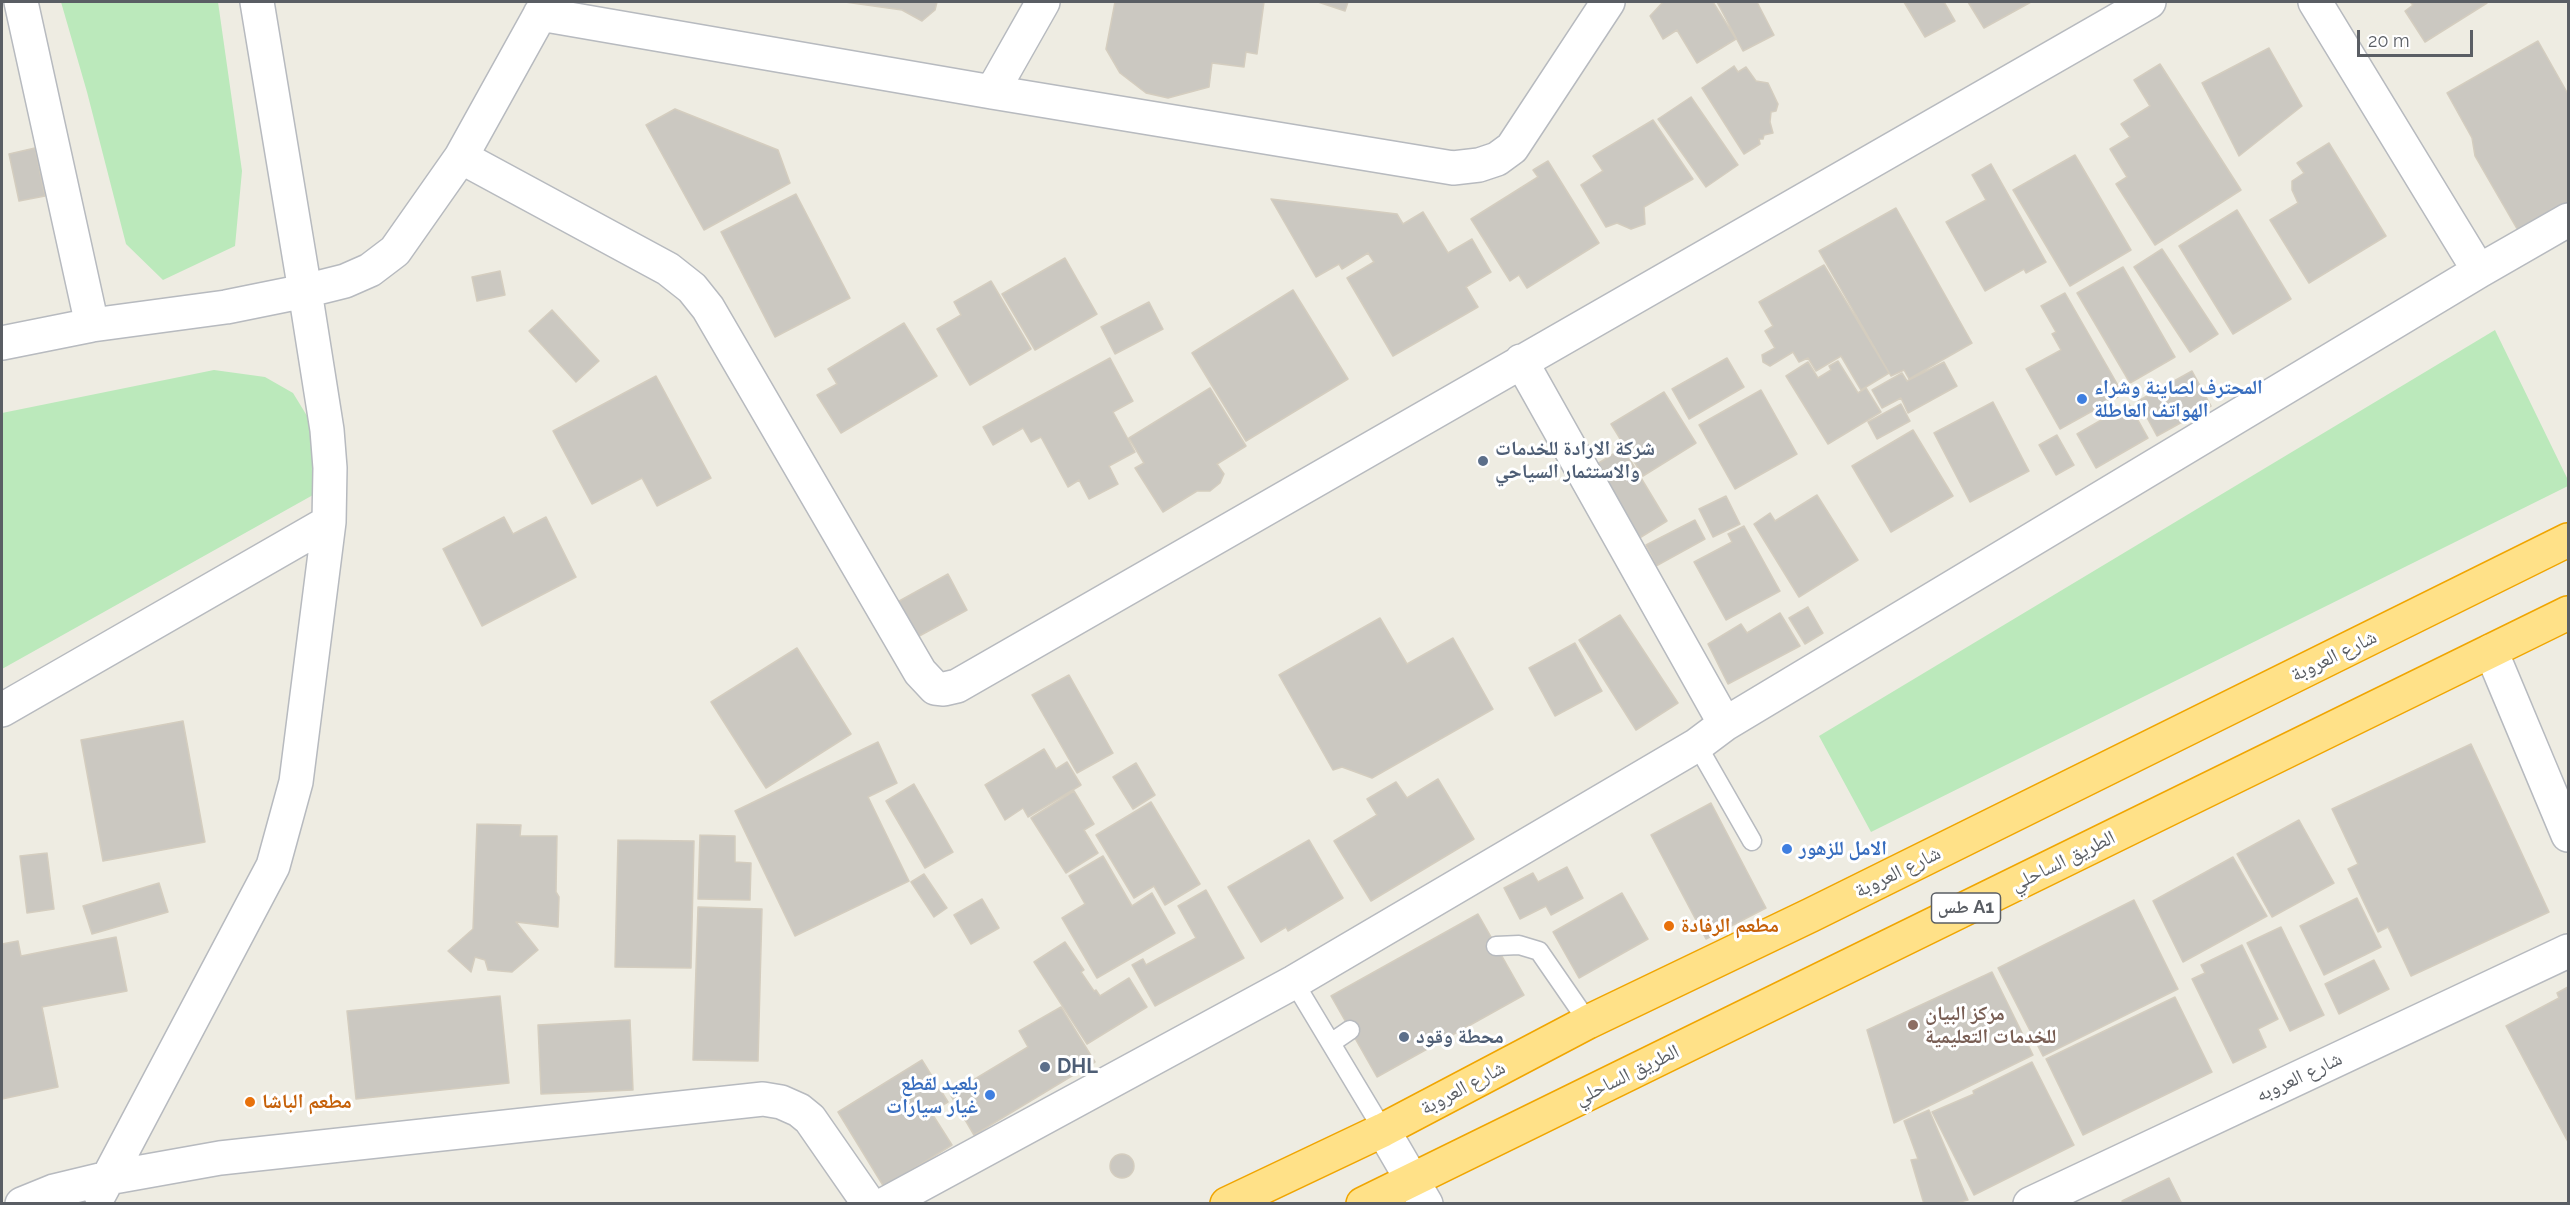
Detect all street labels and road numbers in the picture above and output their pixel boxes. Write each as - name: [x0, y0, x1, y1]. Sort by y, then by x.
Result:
- street label: شارع العروبة: [2287, 625, 2381, 687]
- street label: الطريق الساحلي: [2007, 825, 2119, 897]
- street label: شارع العروبة: [1851, 841, 1945, 903]
- road number: طس A1: [1932, 893, 2000, 923]
- street label: الطريق الساحلي: [1571, 1039, 1683, 1111]
- street label: شارع العروبه: [2252, 1047, 2346, 1107]
- street label: شارع العروبة: [1417, 1056, 1509, 1120]

